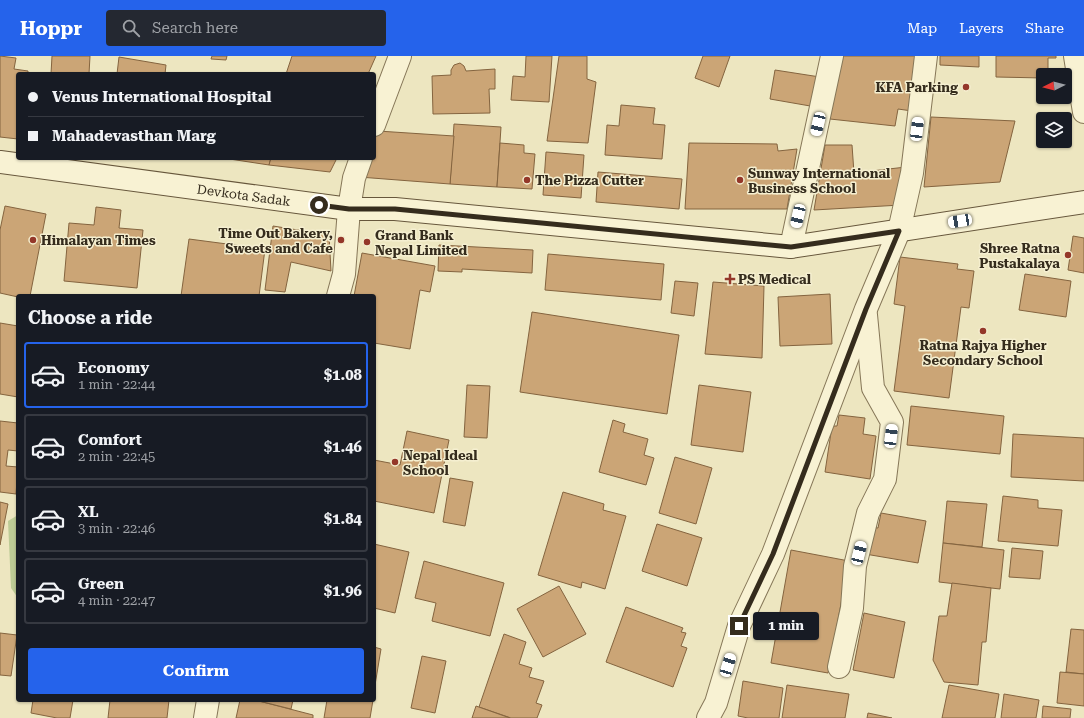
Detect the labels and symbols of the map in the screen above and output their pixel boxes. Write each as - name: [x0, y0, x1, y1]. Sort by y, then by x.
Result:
- north arrow: [1036, 68, 1072, 104]
- place label: KFA Parking: [875, 80, 958, 95]
- marker: KFA Parking: [961, 82, 971, 92]
- car: [809, 111, 827, 137]
- car: [910, 116, 924, 142]
- place label: Sunway International Business School: [748, 166, 891, 196]
- place label: The Pizza Cutter: [535, 173, 644, 188]
- marker: The Pizza Cutter: [522, 175, 532, 185]
- marker: Sunway International Business School: [735, 175, 745, 185]
- street label: Devkota Sadak: [196, 181, 292, 209]
- route start: [310, 196, 328, 214]
- car: [789, 203, 807, 229]
- car: [947, 213, 973, 229]
- place label: Time Out Bakery, Sweets and Cafe: [218, 226, 333, 256]
- place label: Grand Bank Nepal Limited: [375, 228, 468, 258]
- place label: Himalayan Times: [41, 233, 156, 248]
- marker: Himalayan Times: [28, 235, 38, 245]
- marker: Time Out Bakery, Sweets and Cafe: [336, 235, 346, 245]
- marker: Grand Bank Nepal Limited: [362, 237, 372, 247]
- place label: Shree Ratna Pustakalaya: [979, 241, 1060, 271]
- marker: Shree Ratna Pustakalaya: [1063, 250, 1073, 260]
- place label: PS Medical: [738, 272, 812, 287]
- marker: PS Medical: [725, 274, 735, 284]
- marker: Ratna Rajya Higher Secondary School: [978, 326, 988, 336]
- place label: Ratna Rajya Higher Secondary School: [919, 338, 1047, 368]
- car: [884, 423, 898, 449]
- place label: Nepal Ideal School: [403, 448, 478, 478]
- marker: Nepal Ideal School: [390, 457, 400, 467]
- car: [850, 540, 868, 566]
- callout: 1 min: [753, 612, 819, 640]
- route end: [730, 617, 748, 635]
- car: [719, 652, 737, 678]

